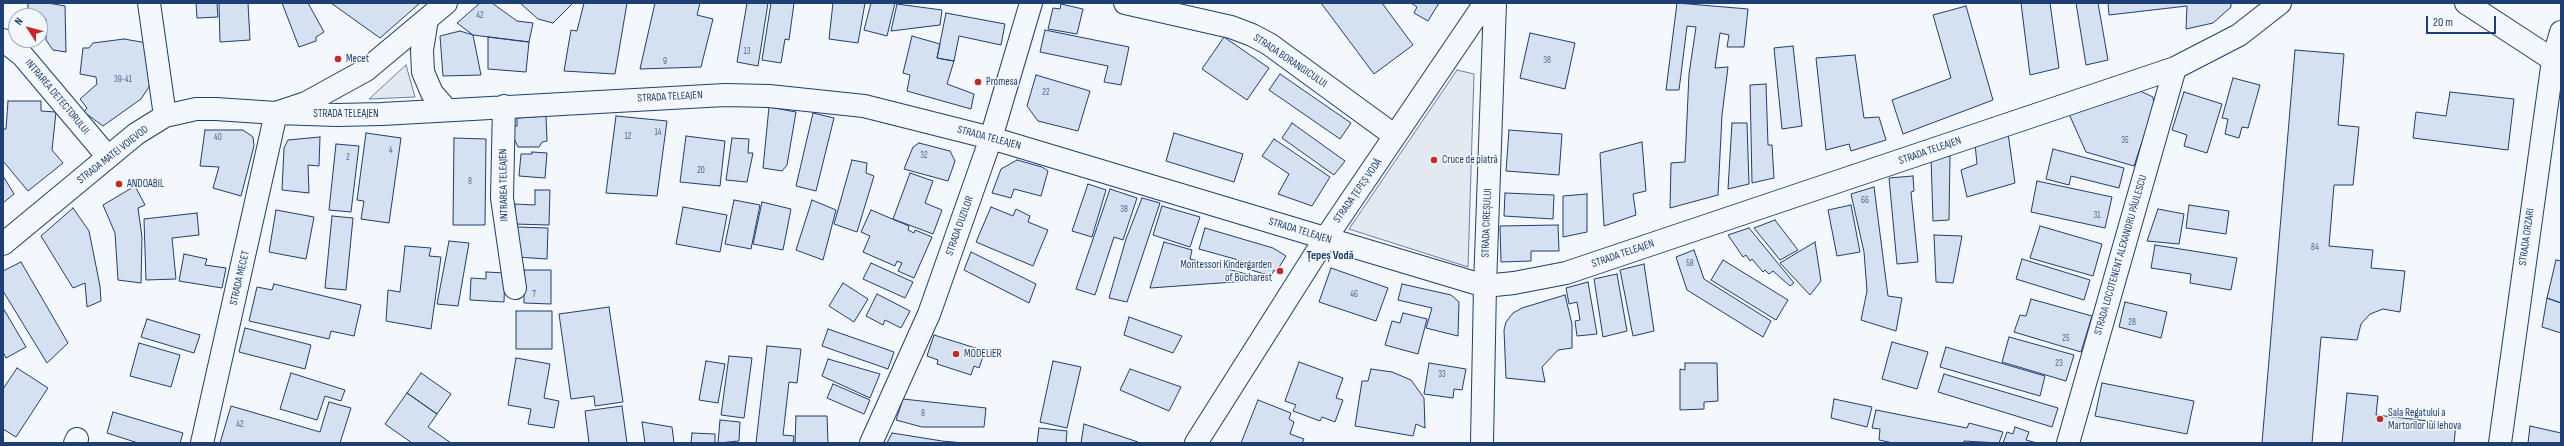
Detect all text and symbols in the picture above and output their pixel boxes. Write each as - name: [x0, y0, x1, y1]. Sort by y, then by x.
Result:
- north arrow: [8, 8, 48, 48]
- scale bar: [2428, 8, 2498, 34]
- house number: 42: [476, 11, 484, 21]
- text: N: [12, 15, 26, 27]
- text: 20 m: [2433, 15, 2453, 30]
- street label: STRADA BORANGICULUI: [1251, 31, 1329, 91]
- house number: 13: [744, 47, 750, 57]
- place label: Mecet: [346, 52, 369, 66]
- marker: Mecet: [333, 54, 343, 64]
- house number: 38: [1543, 56, 1551, 66]
- street label: INTRAREA DETECTORULUI: [22, 57, 92, 137]
- house number: 9: [663, 57, 667, 67]
- house number: 39-41: [114, 75, 132, 85]
- place label: Promesa: [986, 75, 1018, 89]
- marker: Promesa: [973, 77, 983, 87]
- house number: 22: [1042, 88, 1050, 98]
- street label: STRADA TELEAJEN: [637, 89, 703, 105]
- street label: STRADA TELEAJEN: [313, 107, 379, 121]
- street label: STRADA MATEI VOIEVOD: [75, 123, 151, 187]
- street label: STRADA TELEAJEN: [956, 123, 1022, 153]
- house number: 14: [655, 128, 661, 138]
- house number: 12: [625, 132, 631, 142]
- house number: 40: [214, 133, 222, 143]
- street label: STRADA TELEAJEN: [1897, 134, 1963, 168]
- house number: 35: [2121, 136, 2129, 146]
- house number: 4: [389, 146, 393, 156]
- street label: INTRAREA TELEAJEN: [497, 149, 511, 221]
- house number: 32: [920, 151, 928, 161]
- house number: 2: [346, 153, 350, 163]
- place label: Cruce de piatră: [1442, 153, 1498, 167]
- marker: Cruce de piatră: [1429, 155, 1439, 165]
- street label: STRADA ȚEPEȘ VODĂ: [1331, 156, 1385, 226]
- house number: 20: [697, 166, 705, 176]
- street label: STRADA LOCOTENENT ALEXANDRU PĂULESCU: [2092, 173, 2150, 337]
- place label: ANDOABIL: [127, 177, 164, 191]
- house number: 8: [468, 177, 472, 187]
- marker: ANDOABIL: [114, 179, 124, 189]
- street label: STRADA CIREȘULUI: [1479, 188, 1495, 258]
- street label: STRADA DUZILOR: [943, 194, 977, 258]
- house number: 66: [1861, 196, 1869, 206]
- house number: 38: [1120, 205, 1128, 215]
- street label: STRADA ORZARI: [2516, 208, 2538, 266]
- house number: 31: [2094, 211, 2100, 221]
- street label: STRADA TELEAJEN: [1267, 215, 1333, 247]
- street label: STRADA TELEAJEN: [1590, 237, 1656, 271]
- house number: 84: [2311, 243, 2319, 253]
- street label: STRADA MECET: [227, 249, 253, 307]
- district label: Țepeș Vodă: [1306, 249, 1354, 263]
- place label: Montessori Kindergarden of Bucharest: [1180, 258, 1272, 284]
- house number: 58: [1686, 259, 1694, 269]
- marker: Montessori Kindergarden of Bucharest: [1275, 266, 1285, 276]
- house number: 7: [532, 290, 536, 300]
- house number: 46: [1350, 290, 1358, 300]
- house number: 28: [2128, 318, 2136, 328]
- house number: 25: [2062, 334, 2070, 344]
- place label: MODELiER: [964, 347, 1002, 361]
- marker: MODELiER: [951, 349, 961, 359]
- house number: 23: [2055, 359, 2063, 369]
- house number: 33: [1438, 370, 1446, 380]
- place label: Sala Regatului a Martorilor lui Iehova: [2388, 406, 2461, 432]
- house number: 8: [921, 409, 925, 419]
- marker: Sala Regatului a Martorilor lui Iehova: [2375, 414, 2385, 424]
- house number: 42: [236, 420, 244, 430]

